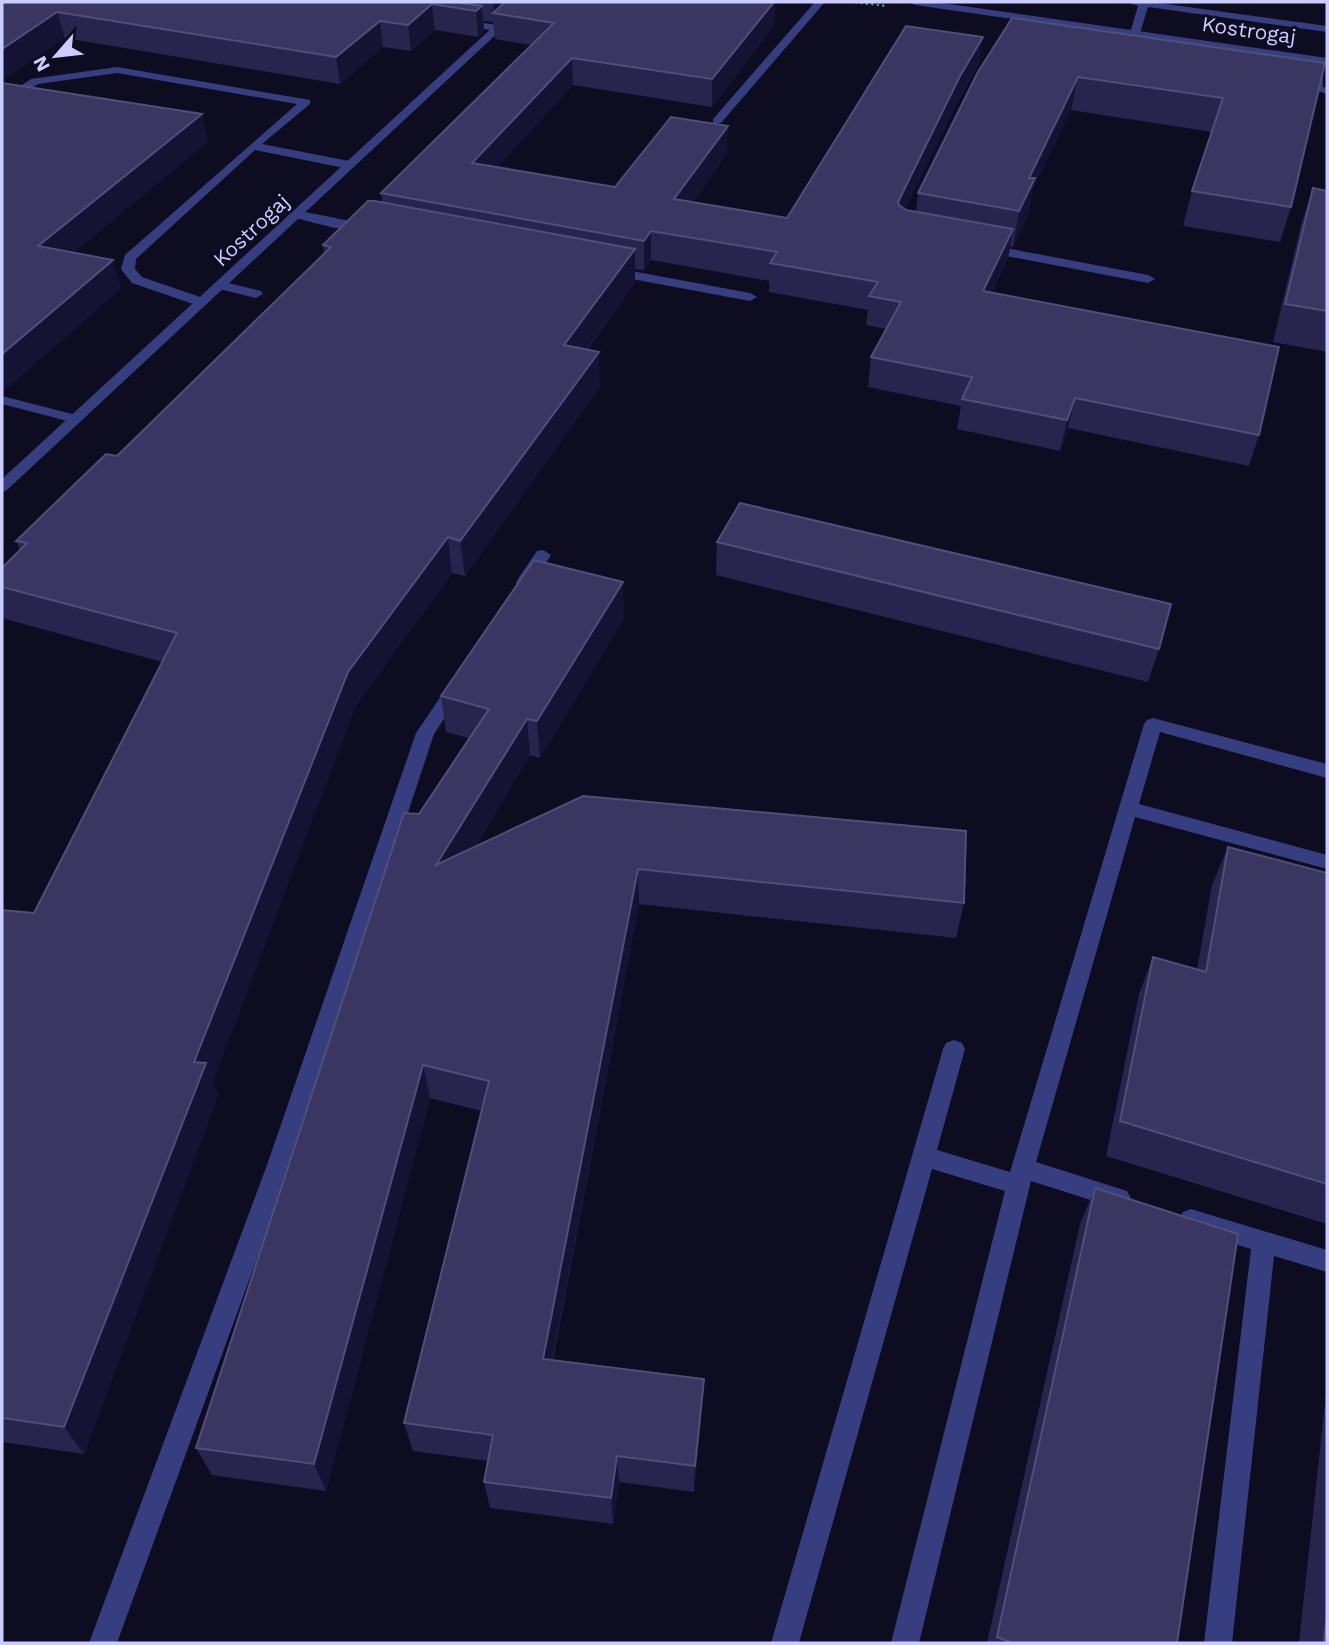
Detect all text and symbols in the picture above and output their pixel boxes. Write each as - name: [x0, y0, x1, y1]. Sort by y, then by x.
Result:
- street label: Kostrogaj: [1200, 11, 1298, 49]
- north arrow: [21, 21, 91, 91]
- text: N: [28, 52, 55, 75]
- street label: Kostrogaj: [208, 189, 294, 271]

